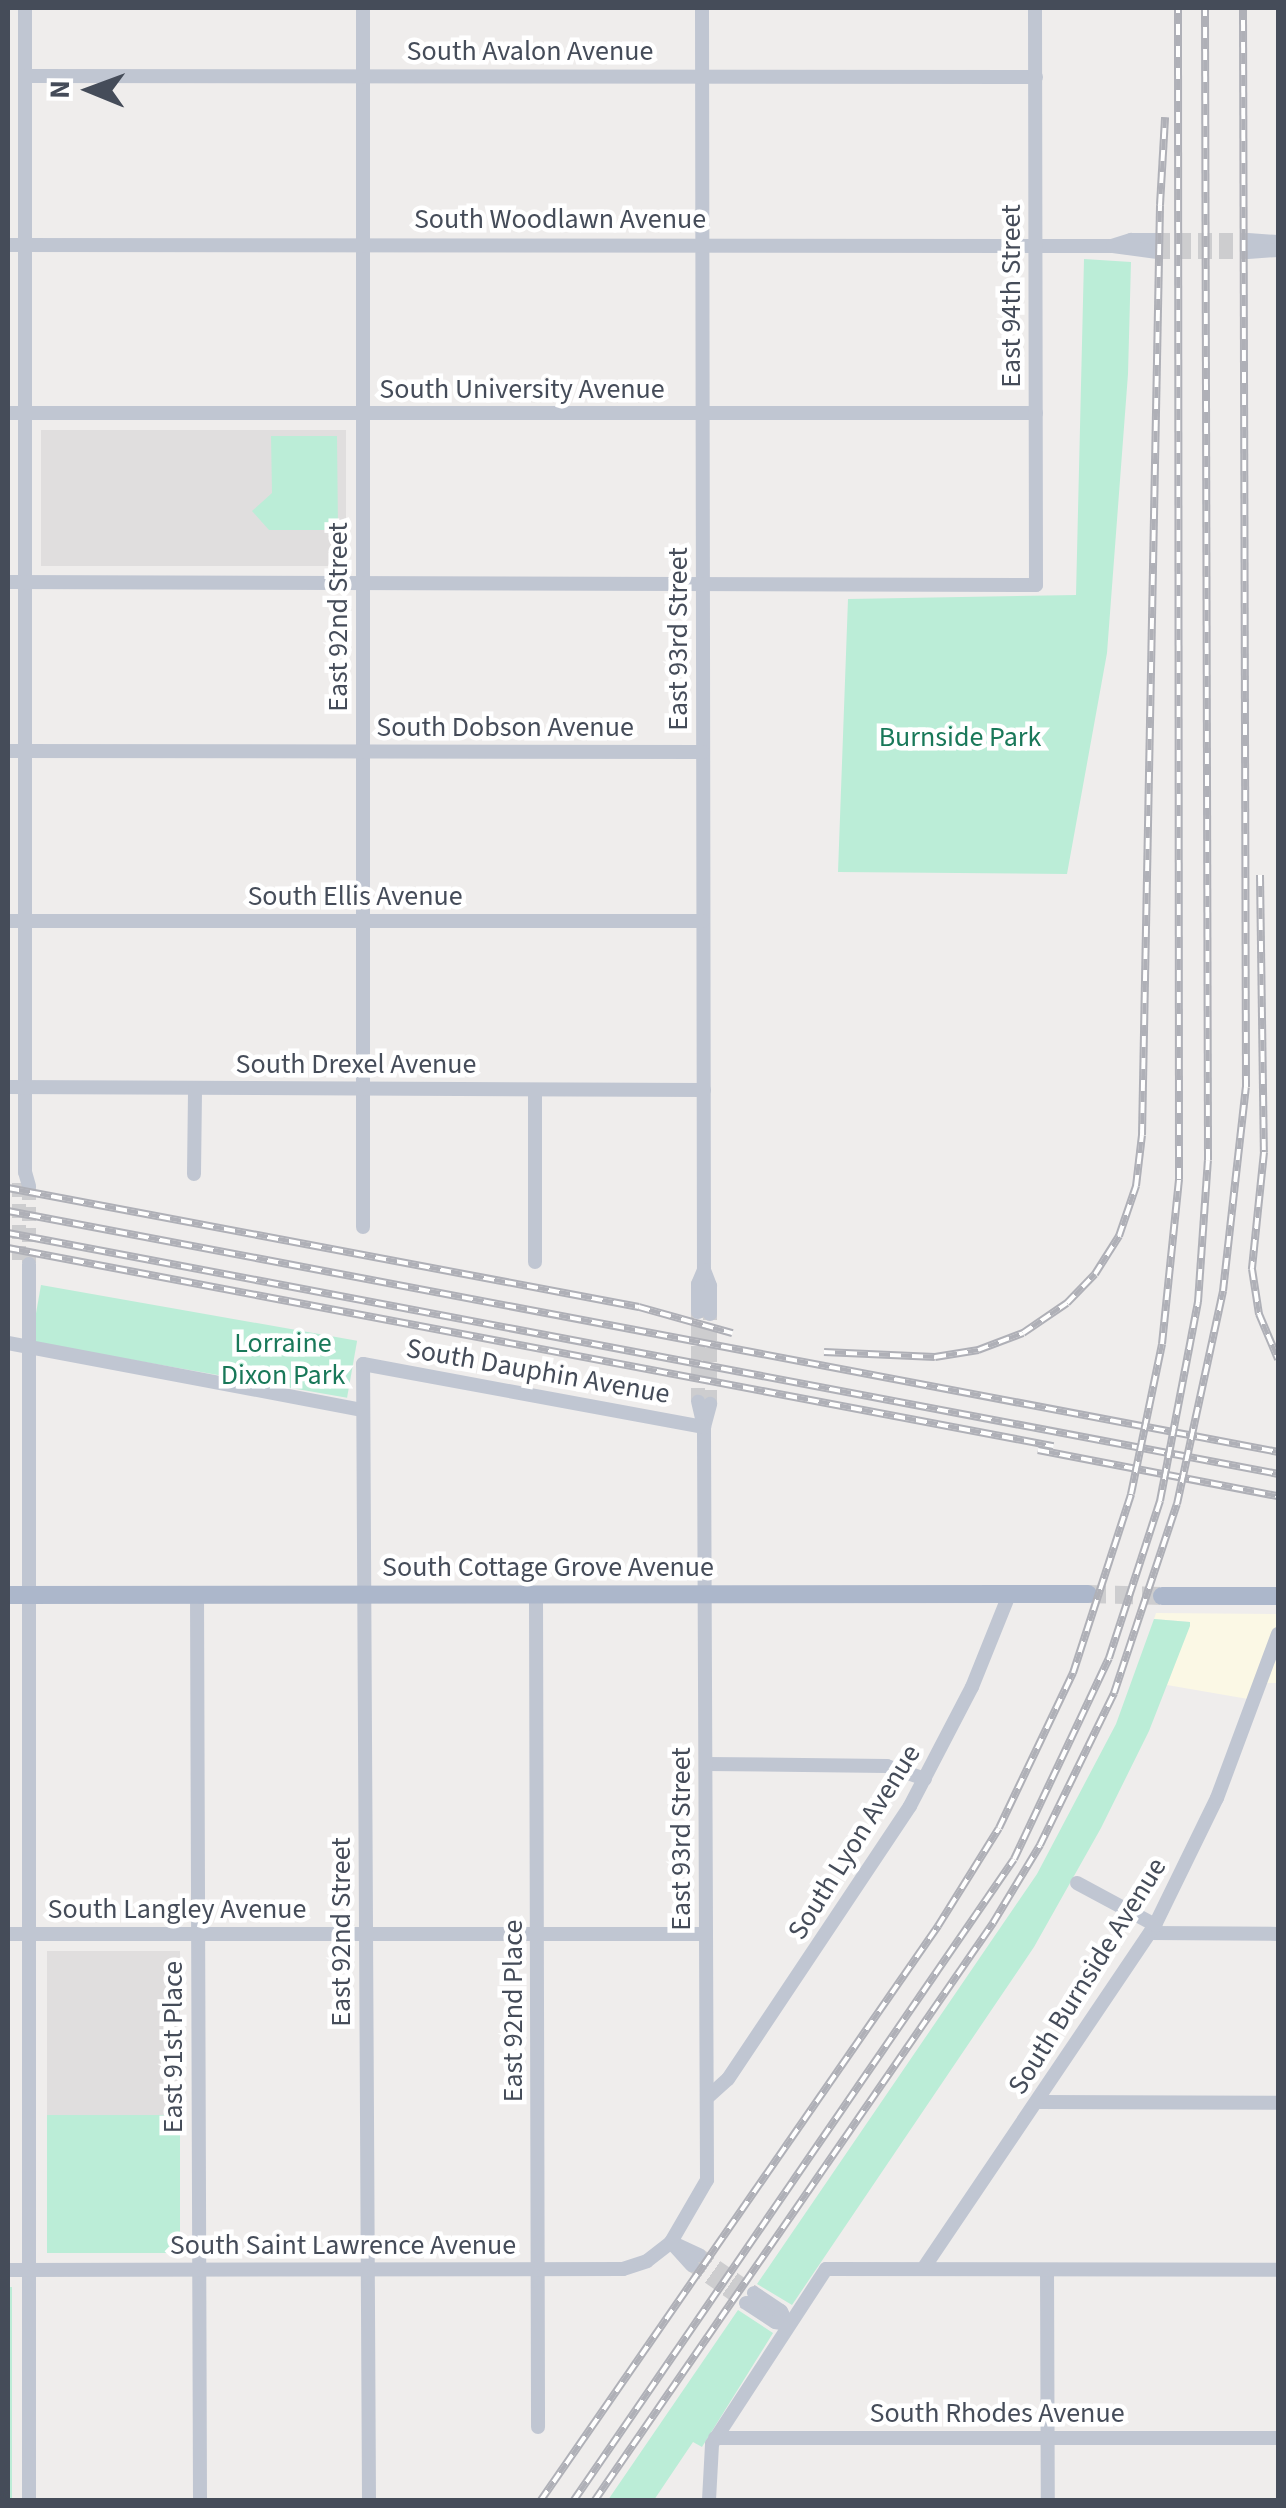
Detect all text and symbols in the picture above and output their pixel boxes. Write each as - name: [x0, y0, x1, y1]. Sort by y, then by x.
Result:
- street label: South Avalon Avenue: [407, 34, 653, 68]
- north arrow: [40, 40, 140, 140]
- text: N: [40, 80, 80, 99]
- street label: South Woodlawn Avenue: [414, 202, 706, 236]
- street label: East 94th Street: [994, 204, 1028, 388]
- street label: South University Avenue: [379, 372, 665, 406]
- street label: East 92nd Street: [321, 522, 355, 712]
- street label: East 93rd Street: [661, 547, 695, 731]
- street label: South Dobson Avenue: [376, 710, 634, 744]
- park label: Burnside Park: [879, 720, 1041, 754]
- street label: South Ellis Avenue: [247, 879, 463, 913]
- street label: South Drexel Avenue: [236, 1047, 476, 1081]
- park label: Lorraine Dixon Park: [221, 1326, 345, 1392]
- street label: South Dauphin Avenue: [404, 1331, 672, 1411]
- street label: South Cottage Grove Avenue: [382, 1550, 714, 1584]
- street label: South Lyon Avenue: [781, 1738, 927, 1946]
- street label: East 93rd Street: [664, 1747, 698, 1931]
- street label: East 92nd Street: [324, 1837, 358, 2027]
- street label: South Burnside Avenue: [1001, 1852, 1173, 2100]
- street label: South Langley Avenue: [48, 1892, 306, 1926]
- street label: East 92nd Place: [496, 1920, 530, 2102]
- street label: East 91st Place: [156, 1961, 190, 2133]
- street label: South Saint Lawrence Avenue: [170, 2228, 516, 2262]
- street label: South Rhodes Avenue: [869, 2396, 1125, 2430]

